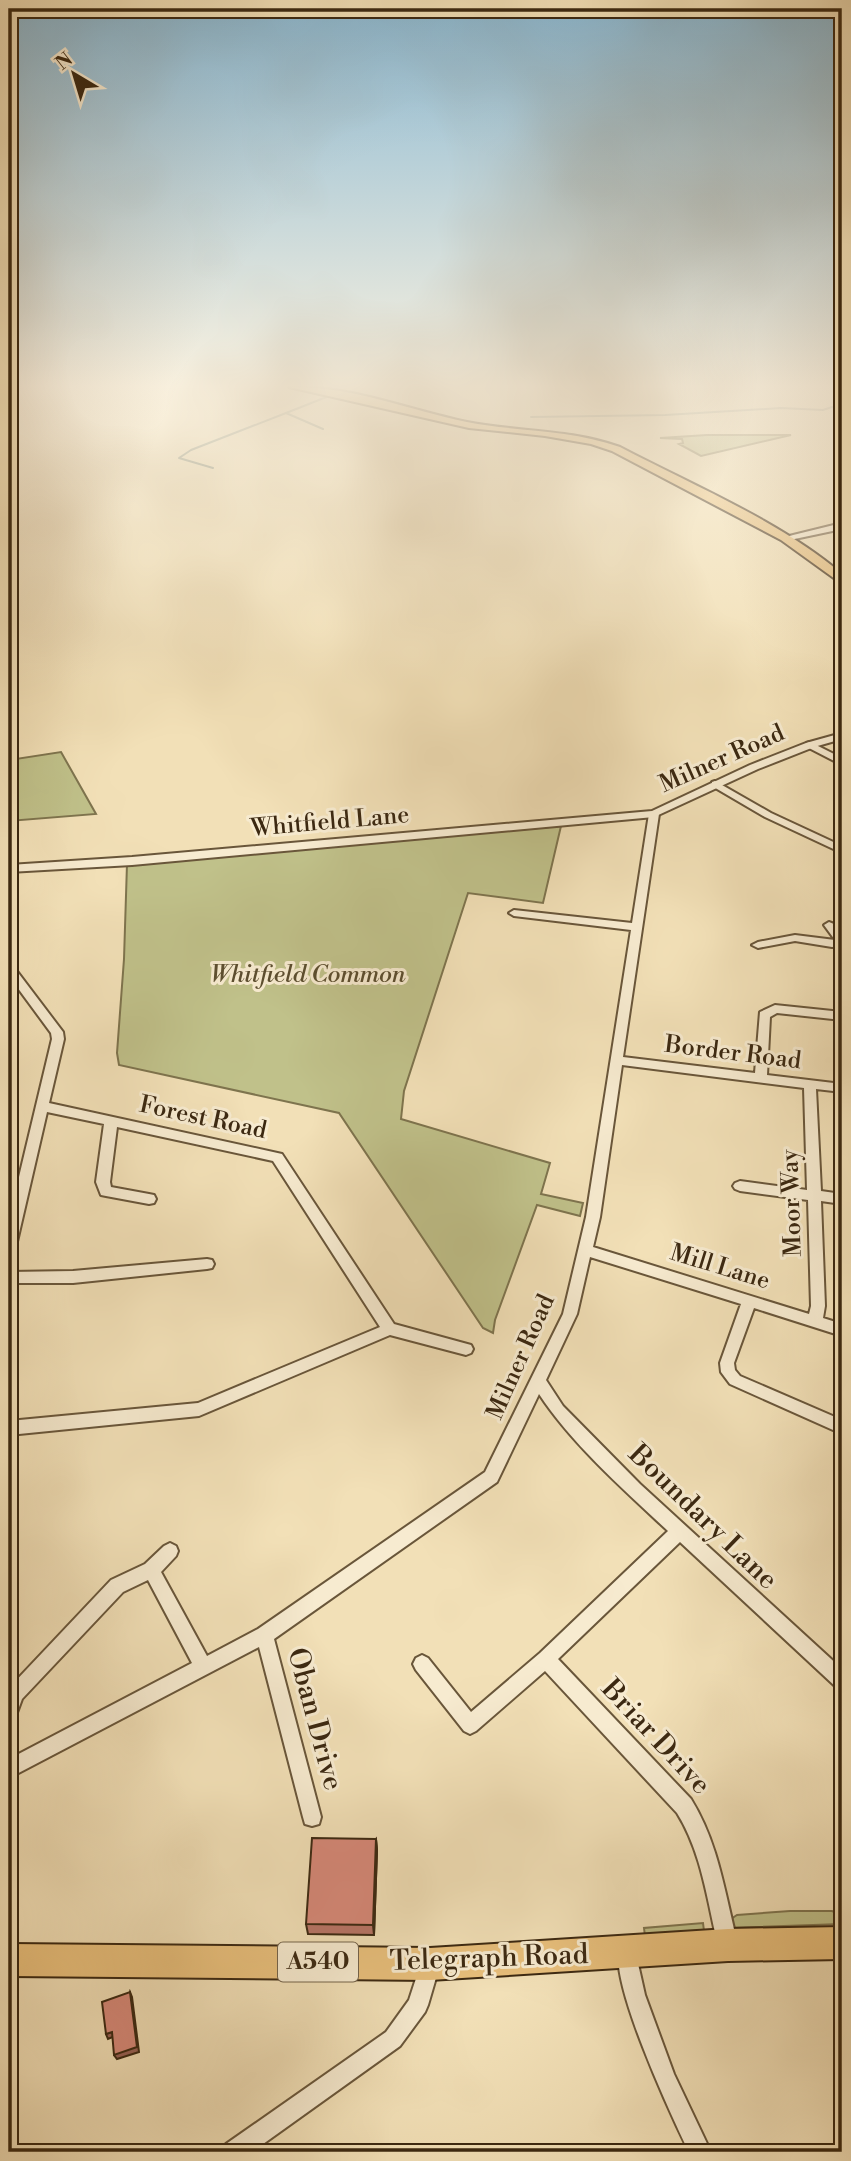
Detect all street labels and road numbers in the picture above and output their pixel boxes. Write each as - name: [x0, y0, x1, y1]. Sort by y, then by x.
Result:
- street label: Milner Road: [655, 718, 789, 800]
- street label: Whitfield Lane: [248, 800, 411, 844]
- street label: Border Road: [662, 1030, 803, 1076]
- street label: Forest Road: [136, 1090, 270, 1146]
- street label: Moor Way: [775, 1149, 809, 1257]
- street label: Mill Lane: [666, 1238, 774, 1296]
- street label: Milner Road: [480, 1290, 562, 1424]
- street label: Boundary Lane: [620, 1436, 785, 1597]
- street label: Oban Drive: [279, 1644, 351, 1794]
- street label: Briar Drive: [593, 1671, 718, 1802]
- street label: Telegraph Road: [389, 1937, 589, 1979]
- road number: A540: [278, 1942, 358, 1982]

